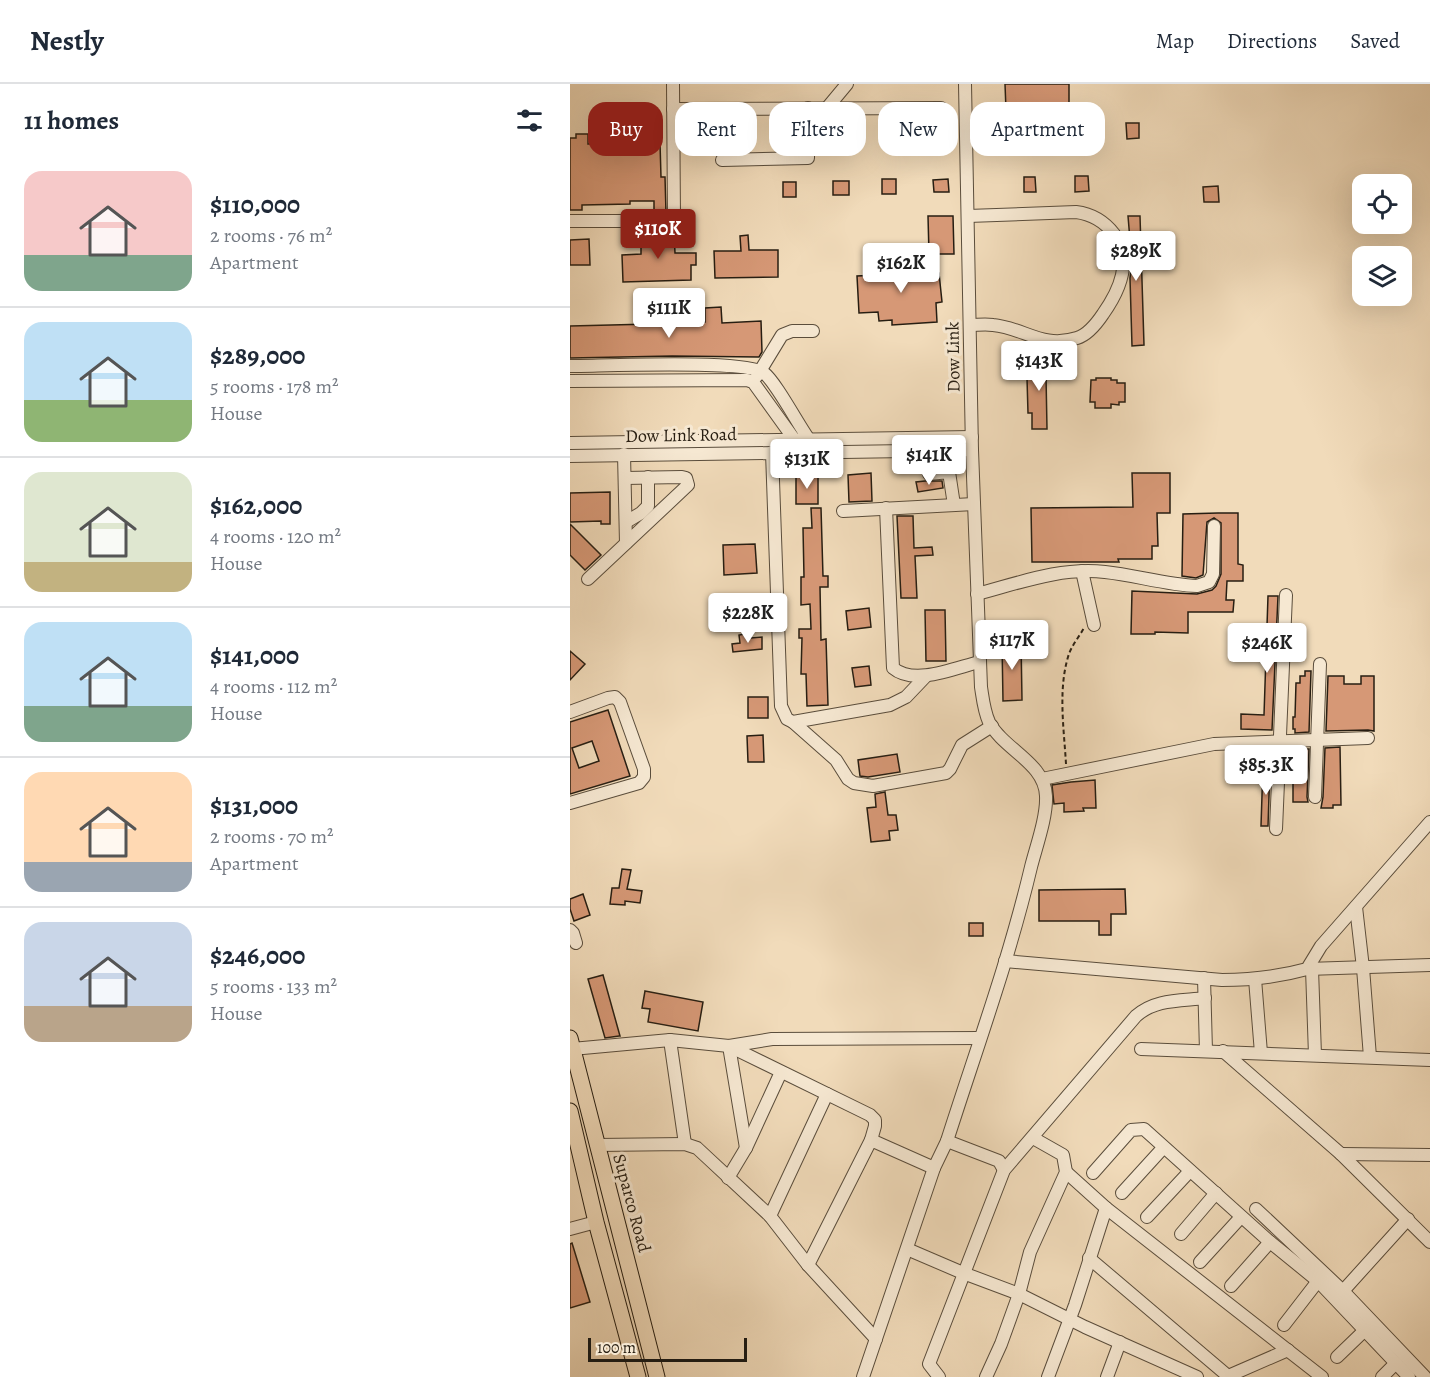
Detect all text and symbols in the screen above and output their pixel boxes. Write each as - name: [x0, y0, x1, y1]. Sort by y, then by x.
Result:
- text: Nestly: [30, 22, 104, 60]
- text: Map: [1156, 27, 1194, 55]
- text: Directions: [1227, 27, 1317, 55]
- text: Saved: [1350, 27, 1400, 55]
- chip: Buy: [588, 102, 663, 156]
- chip: Rent: [675, 102, 757, 156]
- chip: Filters: [769, 102, 866, 156]
- chip: New: [878, 102, 958, 156]
- chip: Apartment: [970, 102, 1105, 156]
- text: 11 homes: [24, 103, 119, 138]
- icon: filters: [513, 104, 546, 137]
- map controls: [1352, 174, 1412, 306]
- button: locate: [1352, 174, 1412, 234]
- text: $110,000: [210, 187, 300, 222]
- icon: home: [72, 195, 144, 267]
- pin: $110K: [616, 209, 700, 260]
- text: $110K: [635, 215, 681, 242]
- text: 2 rooms · 76 m²: [210, 222, 332, 249]
- pin: $289K: [1094, 231, 1178, 282]
- text: $289K: [1111, 237, 1161, 264]
- pin: $162K: [859, 243, 943, 294]
- button: layers: [1352, 246, 1412, 306]
- text: Apartment: [210, 249, 299, 276]
- text: $162K: [877, 249, 925, 276]
- pin: $111K: [627, 288, 711, 339]
- text: $111K: [647, 294, 691, 321]
- street label: Dow Link: [940, 321, 966, 393]
- text: $289,000: [210, 338, 305, 373]
- pin: $143K: [997, 341, 1081, 392]
- icon: home: [72, 346, 144, 418]
- text: $143K: [1015, 347, 1063, 374]
- text: 5 rooms · 178 m²: [210, 373, 339, 400]
- text: House: [210, 400, 262, 427]
- street label: Dow Link Road: [625, 422, 737, 448]
- pin: $141K: [887, 435, 971, 486]
- pin: $131K: [765, 439, 849, 490]
- text: $141K: [906, 441, 952, 468]
- text: $131K: [784, 445, 830, 472]
- text: $162,000: [210, 488, 302, 523]
- icon: home: [72, 496, 144, 568]
- text: 4 rooms · 120 m²: [210, 523, 341, 550]
- text: House: [210, 550, 262, 577]
- pin: $228K: [706, 593, 790, 644]
- text: $228K: [722, 599, 774, 626]
- pin: $117K: [970, 620, 1054, 671]
- pin: $246K: [1225, 623, 1309, 674]
- text: $117K: [989, 626, 1035, 653]
- text: $246K: [1242, 629, 1292, 656]
- text: $141,000: [210, 638, 299, 673]
- icon: home: [72, 646, 144, 718]
- text: 4 rooms · 112 m²: [210, 673, 337, 700]
- text: House: [210, 700, 262, 727]
- pin: $85.3K: [1217, 745, 1315, 796]
- text: $85.3K: [1239, 751, 1293, 778]
- text: $131,000: [210, 788, 298, 823]
- icon: home: [72, 796, 144, 868]
- text: 2 rooms · 70 m²: [210, 823, 334, 850]
- text: Apartment: [210, 850, 299, 877]
- text: $246,000: [210, 938, 305, 973]
- icon: home: [72, 946, 144, 1018]
- text: 5 rooms · 133 m²: [210, 973, 337, 1000]
- text: House: [210, 1000, 262, 1027]
- street label: Suparco Road: [607, 1151, 657, 1255]
- scale bar: [588, 1335, 747, 1362]
- text: 100 m: [597, 1337, 636, 1359]

